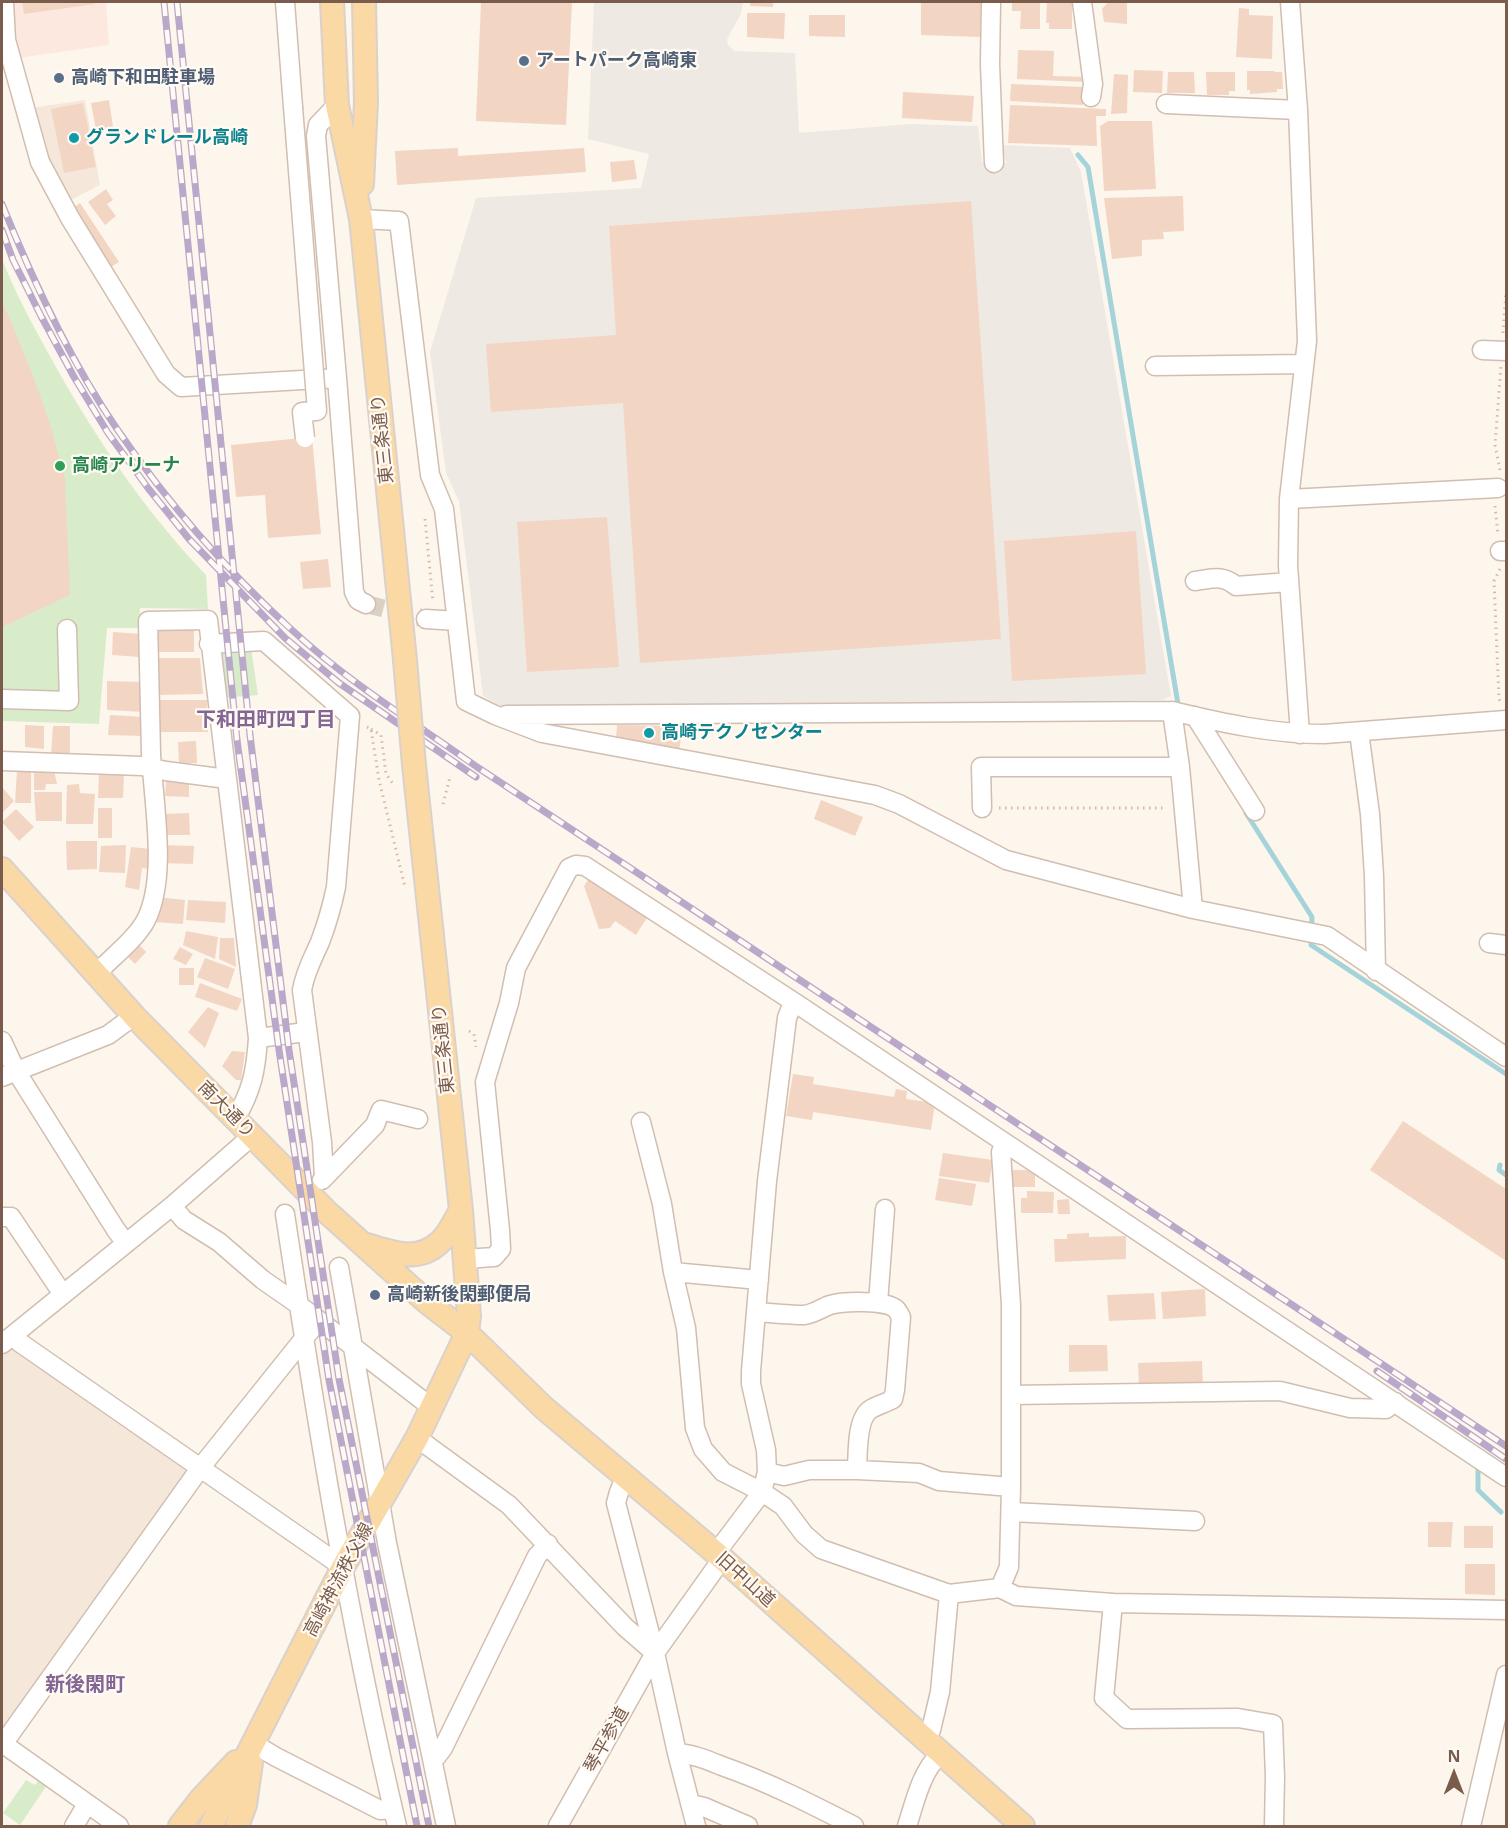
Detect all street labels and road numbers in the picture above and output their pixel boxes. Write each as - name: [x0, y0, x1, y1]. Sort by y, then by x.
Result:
- street label: 東三条通り: [368, 393, 398, 485]
- street label: 東三条通り: [429, 1003, 459, 1095]
- street label: 南大通り: [193, 1077, 259, 1143]
- street label: 高崎神流秩父線: [300, 1519, 378, 1641]
- street label: 旧中山道: [711, 1548, 779, 1612]
- street label: 琴平参道: [580, 1703, 634, 1777]

